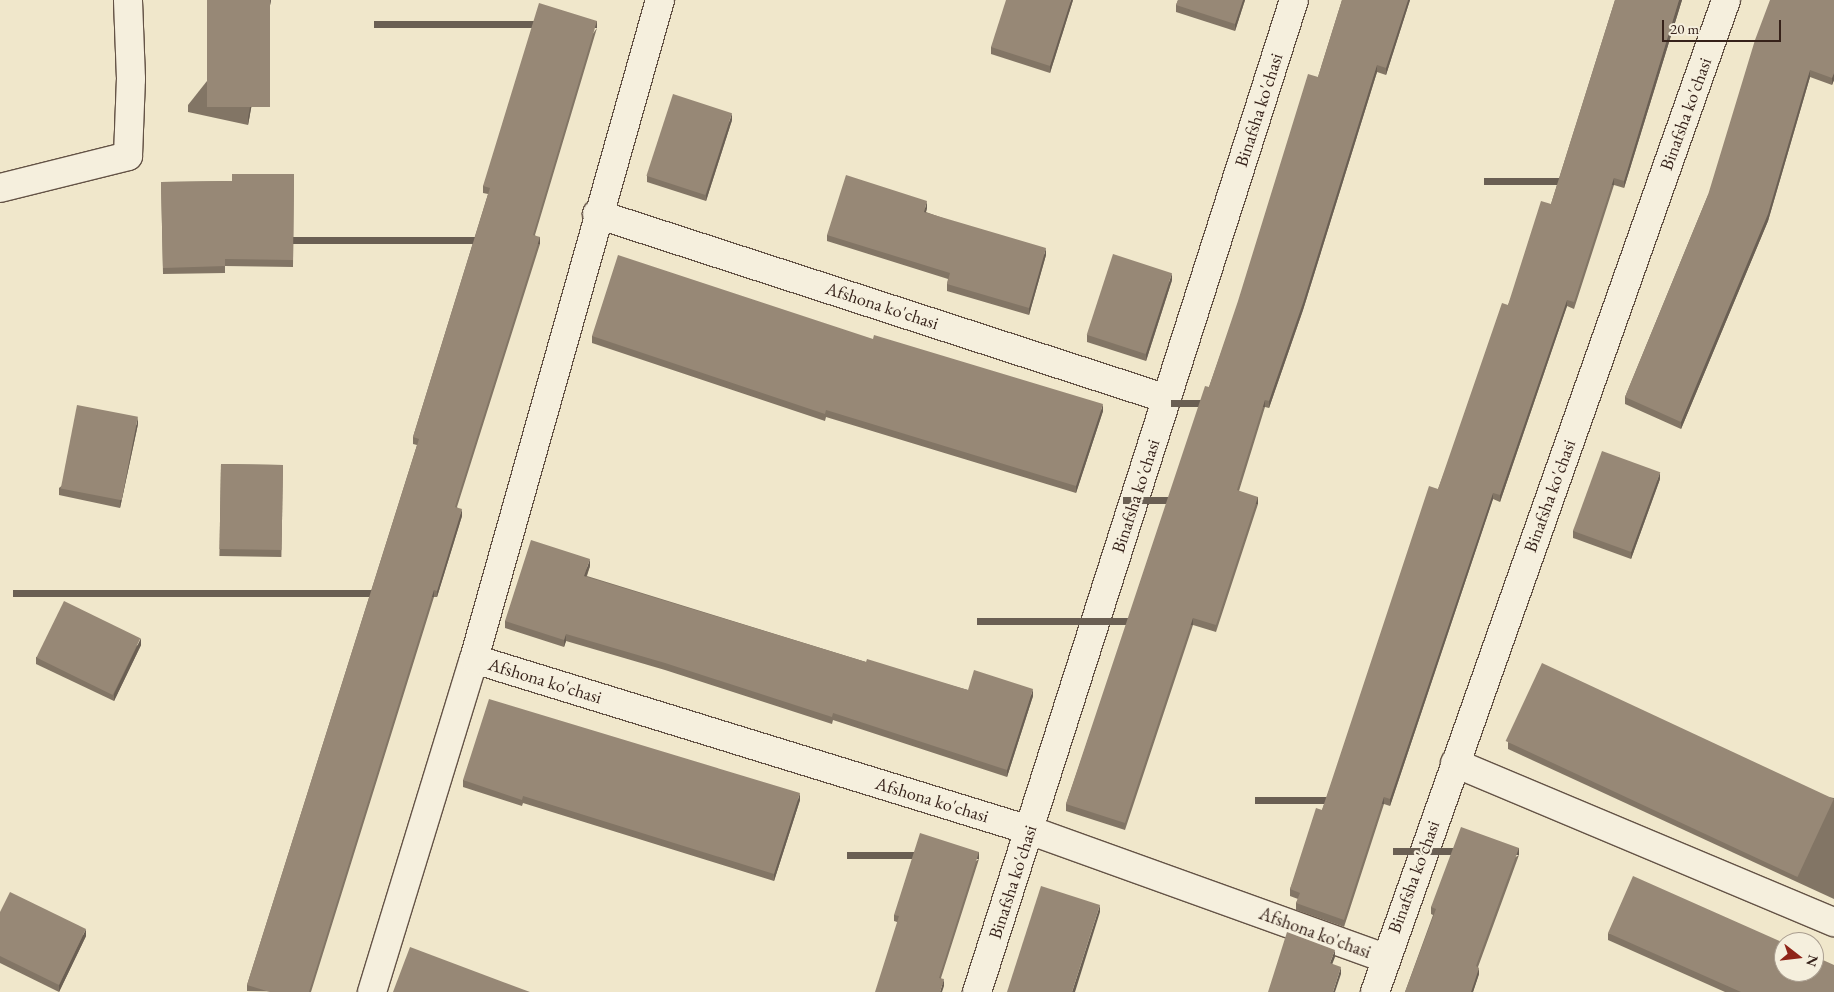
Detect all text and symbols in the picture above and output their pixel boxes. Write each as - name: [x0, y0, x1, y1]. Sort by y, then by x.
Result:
- scale bar: [1664, 10, 1783, 42]
- text: 20 m: [1670, 19, 1699, 38]
- street label: Binafsha ko'chasi: [1230, 50, 1288, 170]
- street label: Binafsha ko'chasi: [1656, 55, 1716, 173]
- street label: Afshona ko'chasi: [823, 278, 941, 334]
- street label: Binafsha ko'chasi: [1107, 436, 1165, 556]
- street label: Binafsha ko'chasi: [1520, 437, 1580, 555]
- street label: Afshona ko'chasi: [486, 654, 604, 708]
- street label: Afshona ko'chasi: [873, 773, 991, 827]
- street label: Binafsha ko'chasi: [1384, 818, 1444, 936]
- street label: Binafsha ko'chasi: [984, 822, 1042, 942]
- street label: Afshona ko'chasi: [1256, 903, 1374, 963]
- north arrow: [1774, 932, 1824, 982]
- text: N: [1802, 953, 1823, 969]

